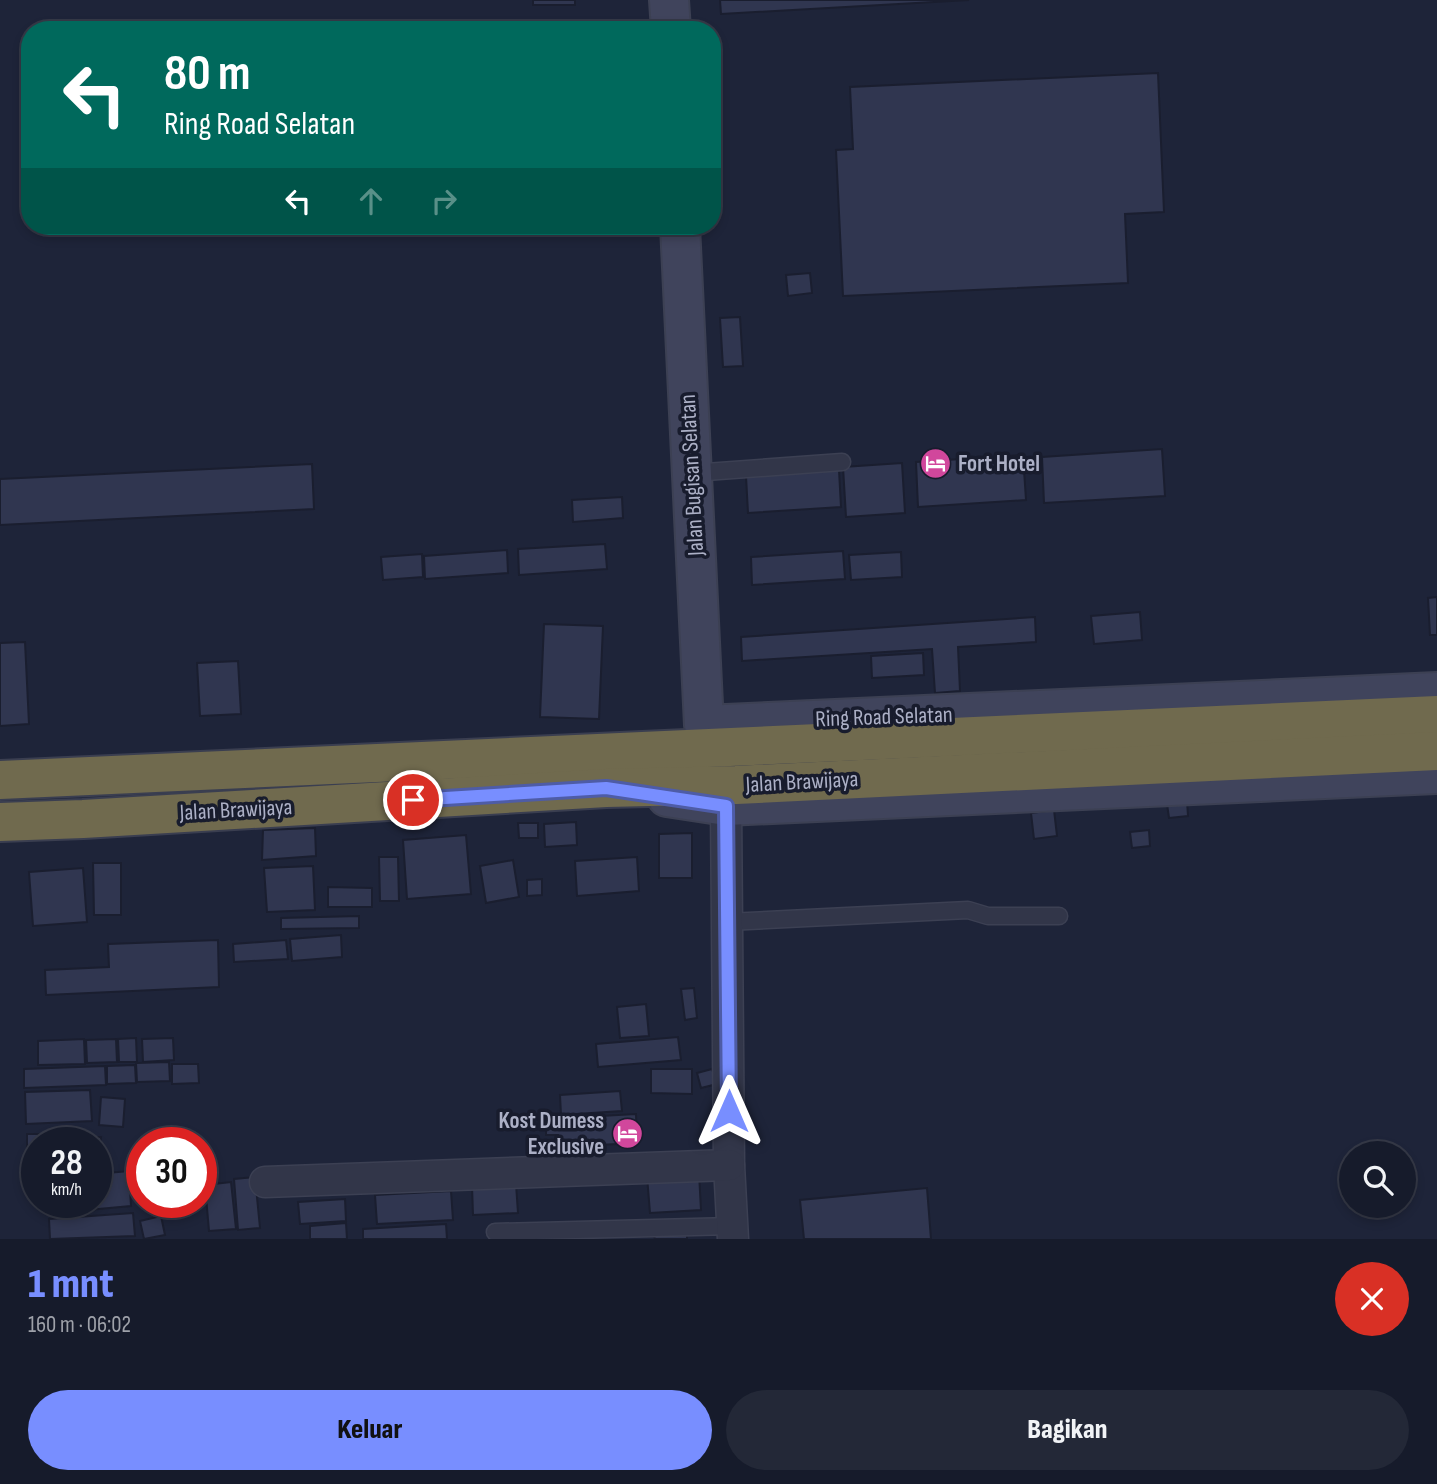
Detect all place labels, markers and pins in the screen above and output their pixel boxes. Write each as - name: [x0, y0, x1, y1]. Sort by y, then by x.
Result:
- hotel icon: Fort Hotel: [918, 447, 952, 481]
- place label: Fort Hotel: [958, 450, 1040, 478]
- pin: [383, 770, 443, 830]
- place label: Kost Dumess Exclusive: [499, 1107, 604, 1161]
- hotel icon: Kost Dumess Exclusive: [610, 1117, 644, 1151]

